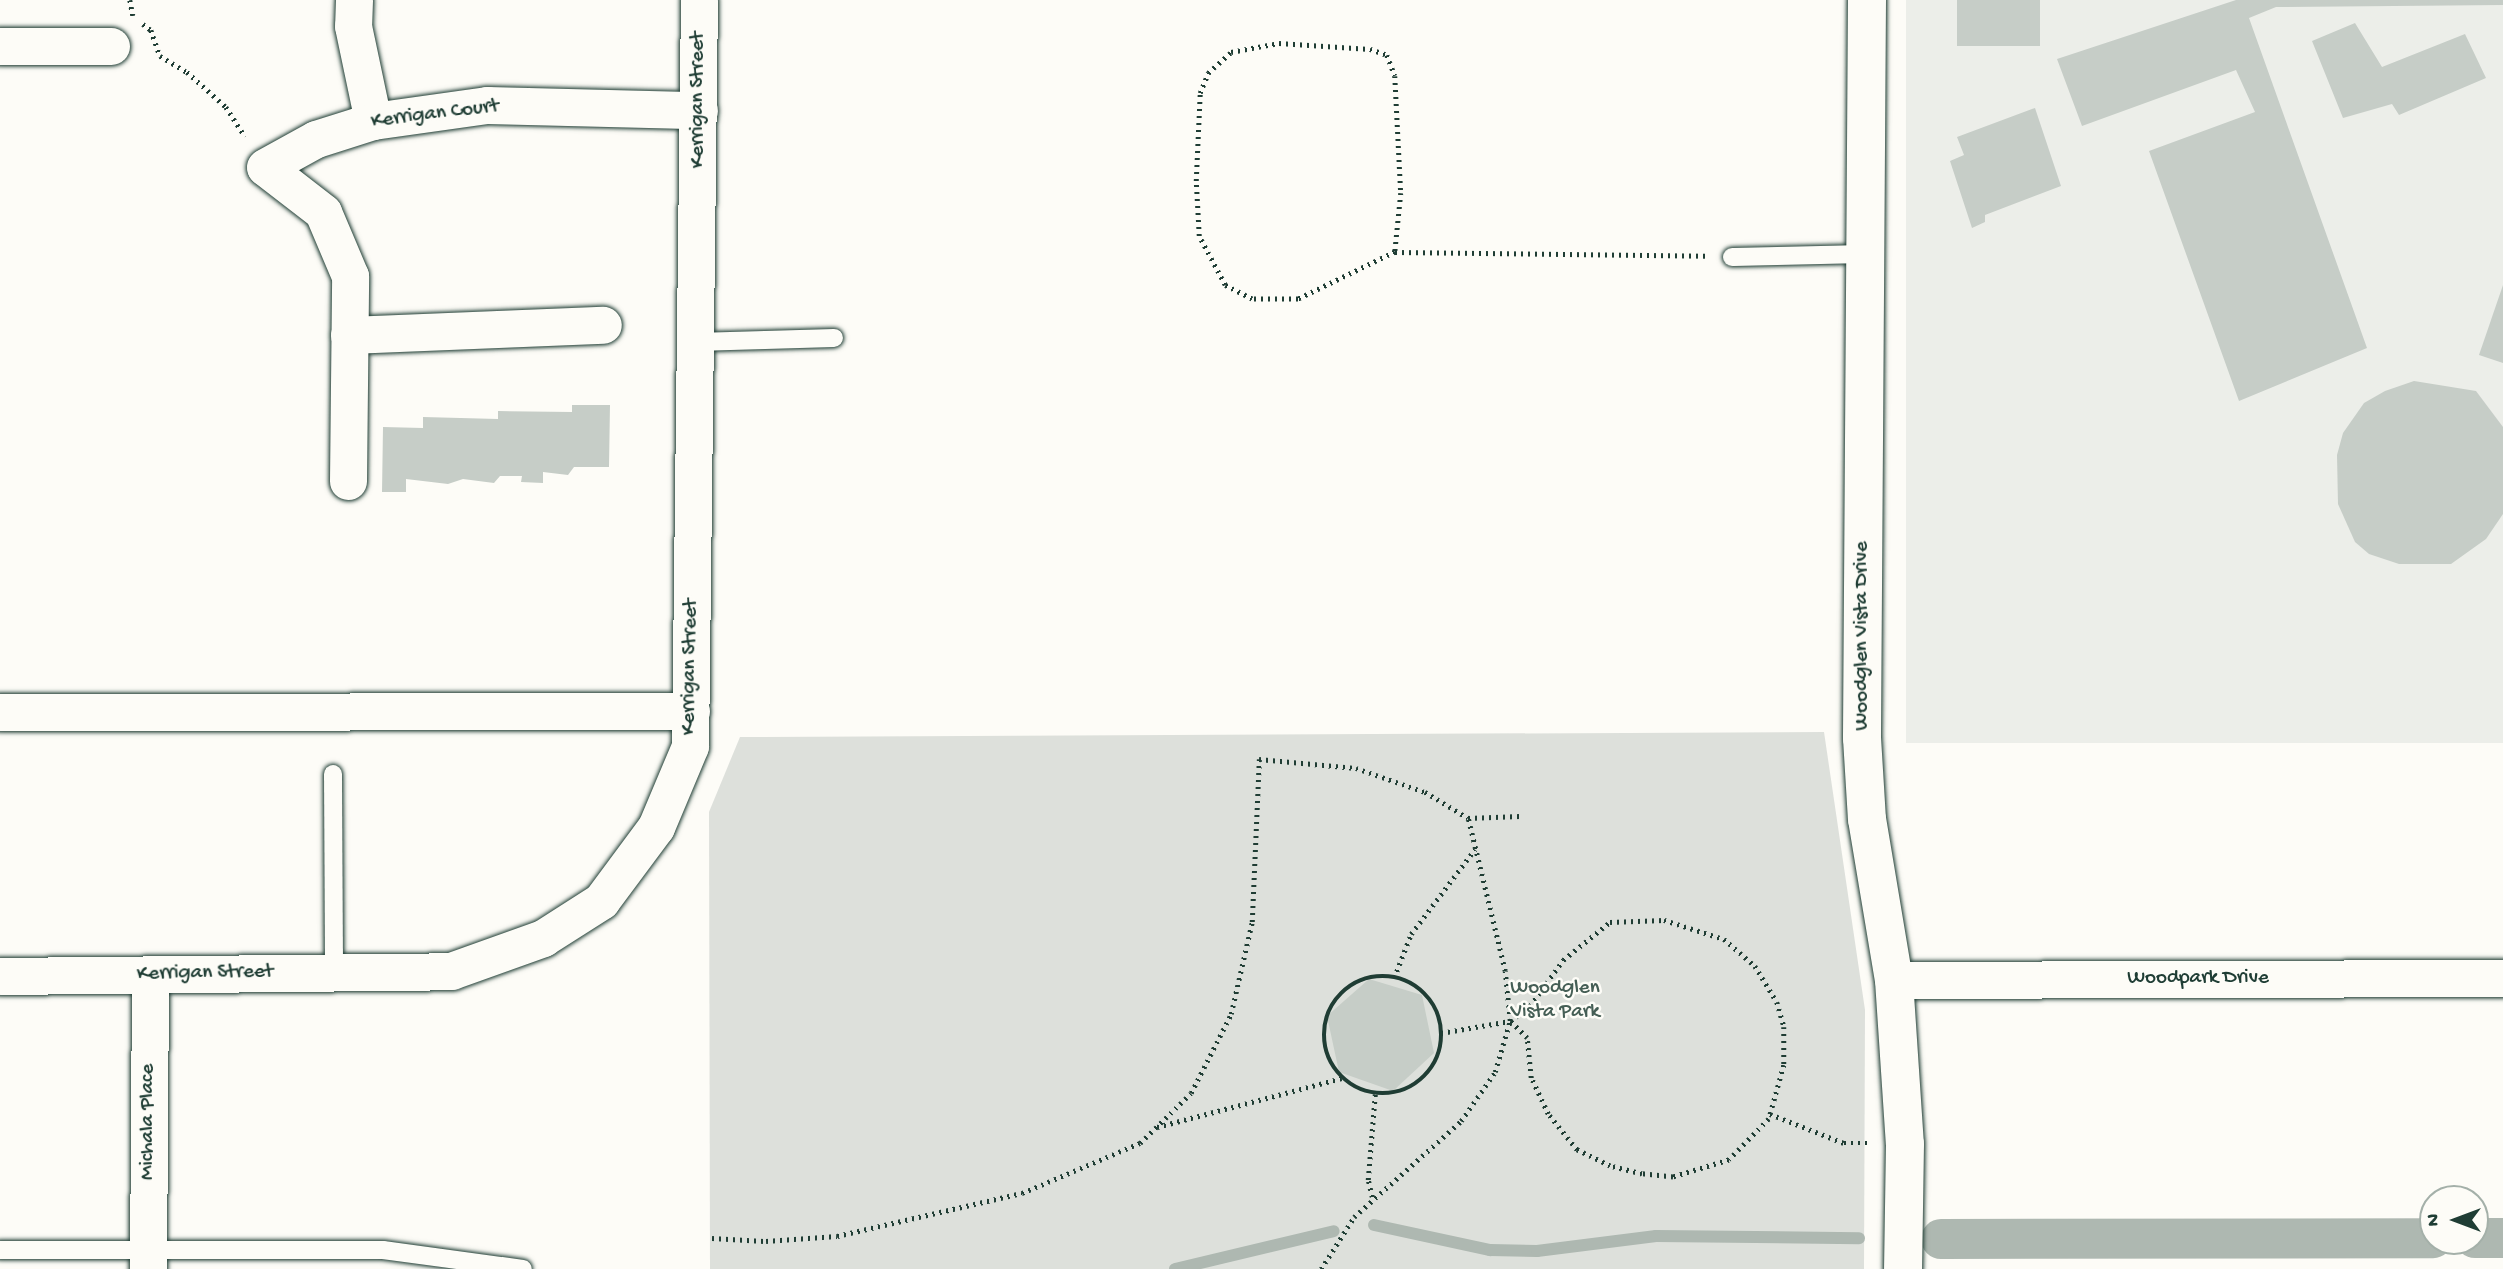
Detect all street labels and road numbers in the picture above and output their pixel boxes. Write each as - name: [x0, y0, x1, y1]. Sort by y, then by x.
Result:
- street label: Kerrigan Street: [686, 32, 712, 168]
- street label: Kerrigan Court: [370, 95, 500, 135]
- street label: Woodglen Vista Drive: [1850, 541, 1876, 731]
- street label: Kerrigan Street: [677, 599, 705, 735]
- street label: Kerrigan Street: [137, 960, 273, 988]
- street label: Woodpark Drive: [2127, 966, 2269, 992]
- street label: Michala Place: [136, 1064, 162, 1180]

